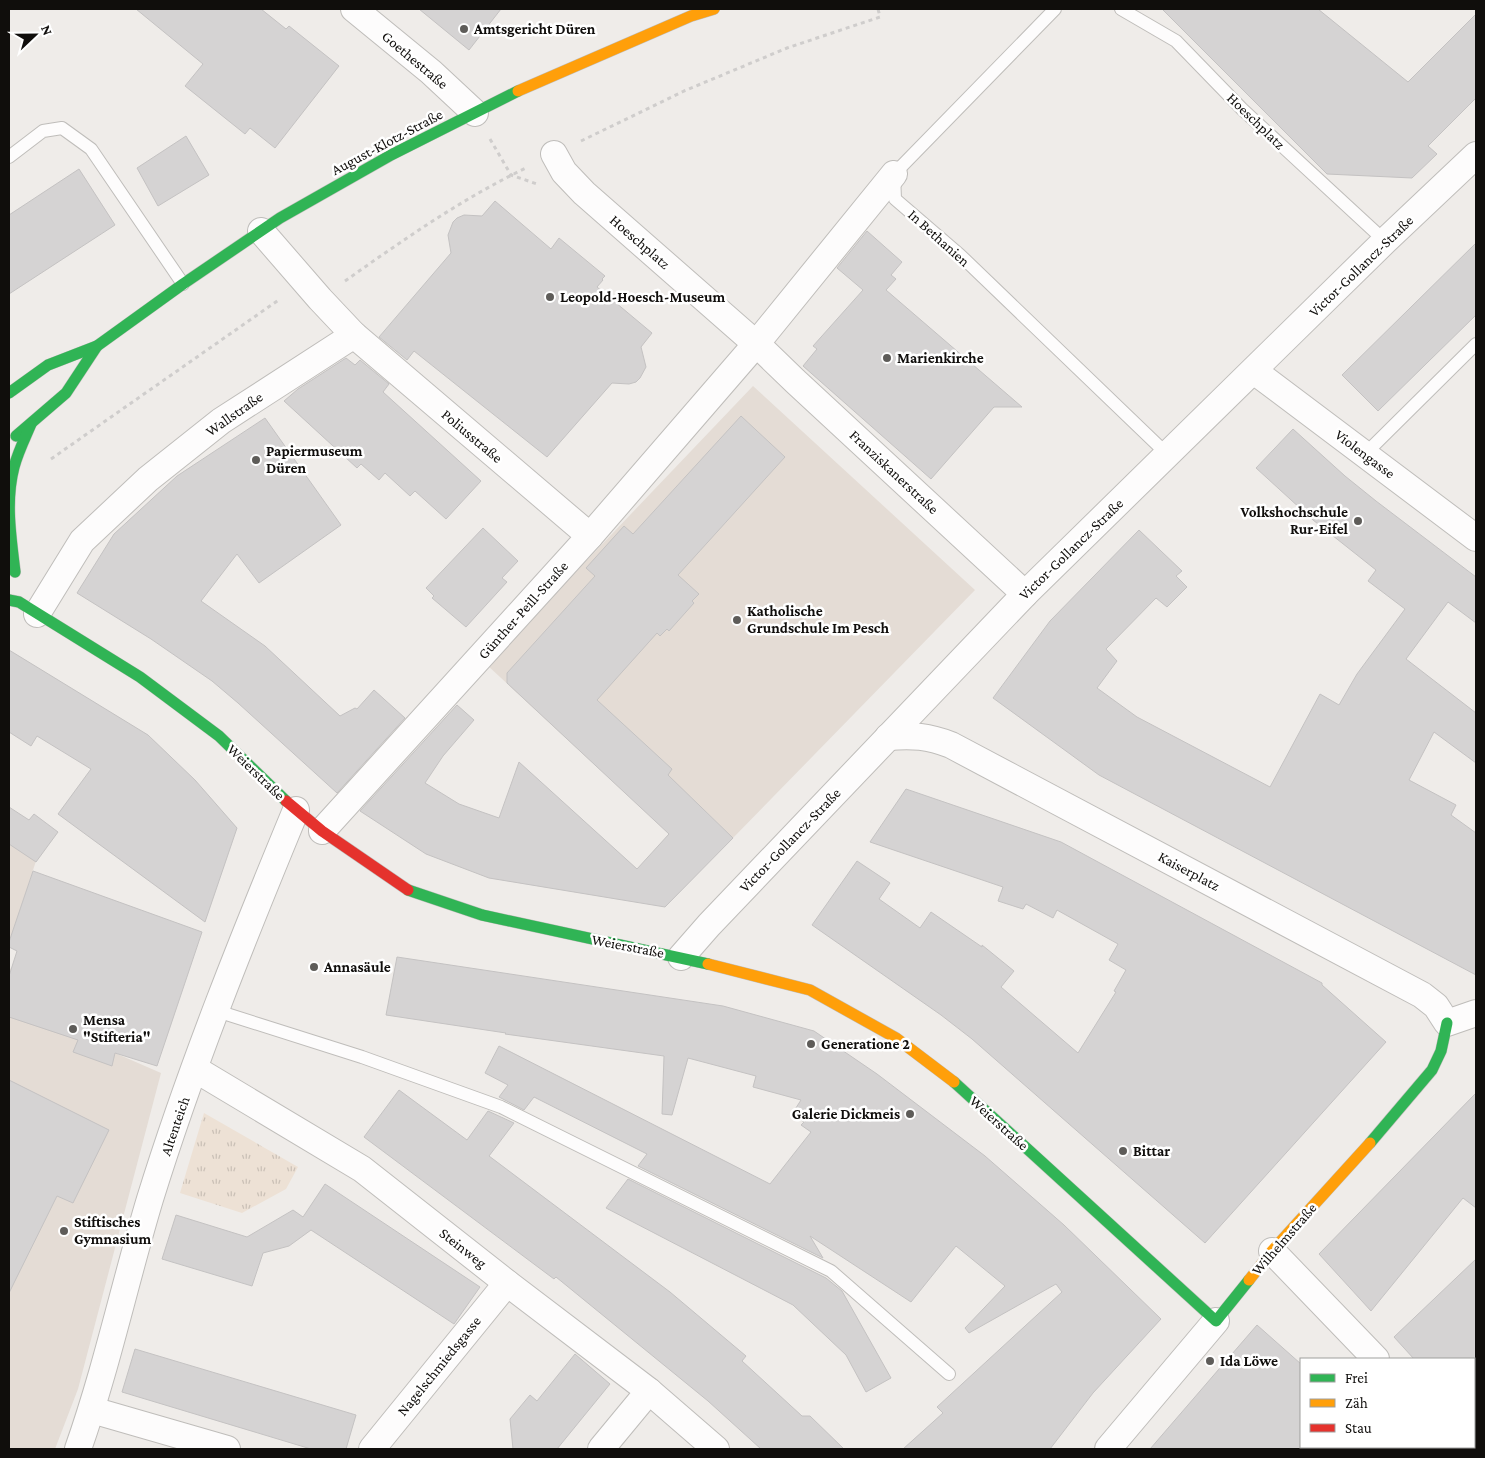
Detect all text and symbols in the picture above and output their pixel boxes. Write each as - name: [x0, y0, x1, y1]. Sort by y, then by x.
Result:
- north arrow: [10, 10, 60, 60]
- place label: Amtsgericht Düren: [473, 21, 596, 37]
- text: N: [38, 23, 56, 38]
- marker: Amtsgericht Düren: [458, 23, 470, 35]
- street label: Goethestraße: [379, 28, 451, 92]
- street label: Hoeschplatz: [1223, 90, 1288, 153]
- street label: August-Klotz-Straße: [329, 106, 446, 179]
- street label: In Bethanien: [905, 206, 973, 270]
- street label: Hoeschplatz: [606, 212, 673, 273]
- street label: Victor-Gollancz-Straße: [1306, 212, 1417, 320]
- place label: Leopold-Hoesch-Museum: [560, 289, 726, 305]
- marker: Leopold-Hoesch-Museum: [544, 291, 556, 303]
- place label: Marienkirche: [897, 350, 984, 366]
- marker: Marienkirche: [881, 352, 893, 364]
- street label: Wallstraße: [203, 388, 266, 439]
- street label: Poliusstraße: [438, 406, 506, 466]
- street label: Violengasse: [1331, 426, 1398, 483]
- street label: Franziskanerstraße: [846, 427, 942, 517]
- place label: Papiermuseum Düren: [266, 443, 363, 476]
- marker: Papiermuseum Düren: [250, 454, 262, 466]
- street label: Victor-Gollancz-Straße: [1016, 495, 1127, 603]
- place label: Volkshochschule Rur-Eifel: [1240, 504, 1349, 537]
- marker: Volkshochschule Rur-Eifel: [1352, 515, 1364, 527]
- street label: Günther-Peill-Straße: [475, 558, 571, 662]
- place label: Katholische Grundschule Im Pesch: [747, 603, 890, 636]
- marker: Katholische Grundschule Im Pesch: [731, 614, 743, 626]
- street label: Weierstraße: [224, 741, 288, 803]
- street label: Victor-Gollancz-Straße: [736, 784, 844, 895]
- street label: Kaiserplatz: [1155, 848, 1222, 895]
- street label: Weierstraße: [591, 931, 666, 961]
- place label: Annasäule: [323, 959, 391, 975]
- marker: Annasäule: [308, 961, 320, 973]
- place label: Mensa "Stifteria": [83, 1012, 151, 1045]
- marker: Mensa "Stifteria": [67, 1023, 79, 1035]
- place label: Generatione 2: [821, 1036, 910, 1052]
- marker: Generatione 2: [805, 1038, 817, 1050]
- street label: Weierstraße: [966, 1093, 1032, 1154]
- street label: Altenteich: [157, 1094, 193, 1158]
- place label: Galerie Dickmeis: [792, 1106, 900, 1122]
- marker: Galerie Dickmeis: [904, 1108, 916, 1120]
- place label: Bittar: [1133, 1143, 1170, 1159]
- marker: Bittar: [1117, 1145, 1129, 1157]
- street label: Wilhelmstraße: [1248, 1200, 1320, 1278]
- place label: Stiftisches Gymnasium: [74, 1214, 151, 1247]
- marker: Stiftisches Gymnasium: [58, 1225, 70, 1237]
- street label: Steinweg: [436, 1225, 490, 1272]
- street label: Nagelschmiedsgasse: [394, 1313, 485, 1420]
- place label: Ida Löwe: [1220, 1353, 1278, 1369]
- marker: Ida Löwe: [1204, 1355, 1216, 1367]
- legend: [1300, 1358, 1475, 1448]
- text: Frei: [1345, 1370, 1368, 1386]
- text: Zäh: [1345, 1395, 1368, 1411]
- text: Stau: [1345, 1420, 1372, 1436]

